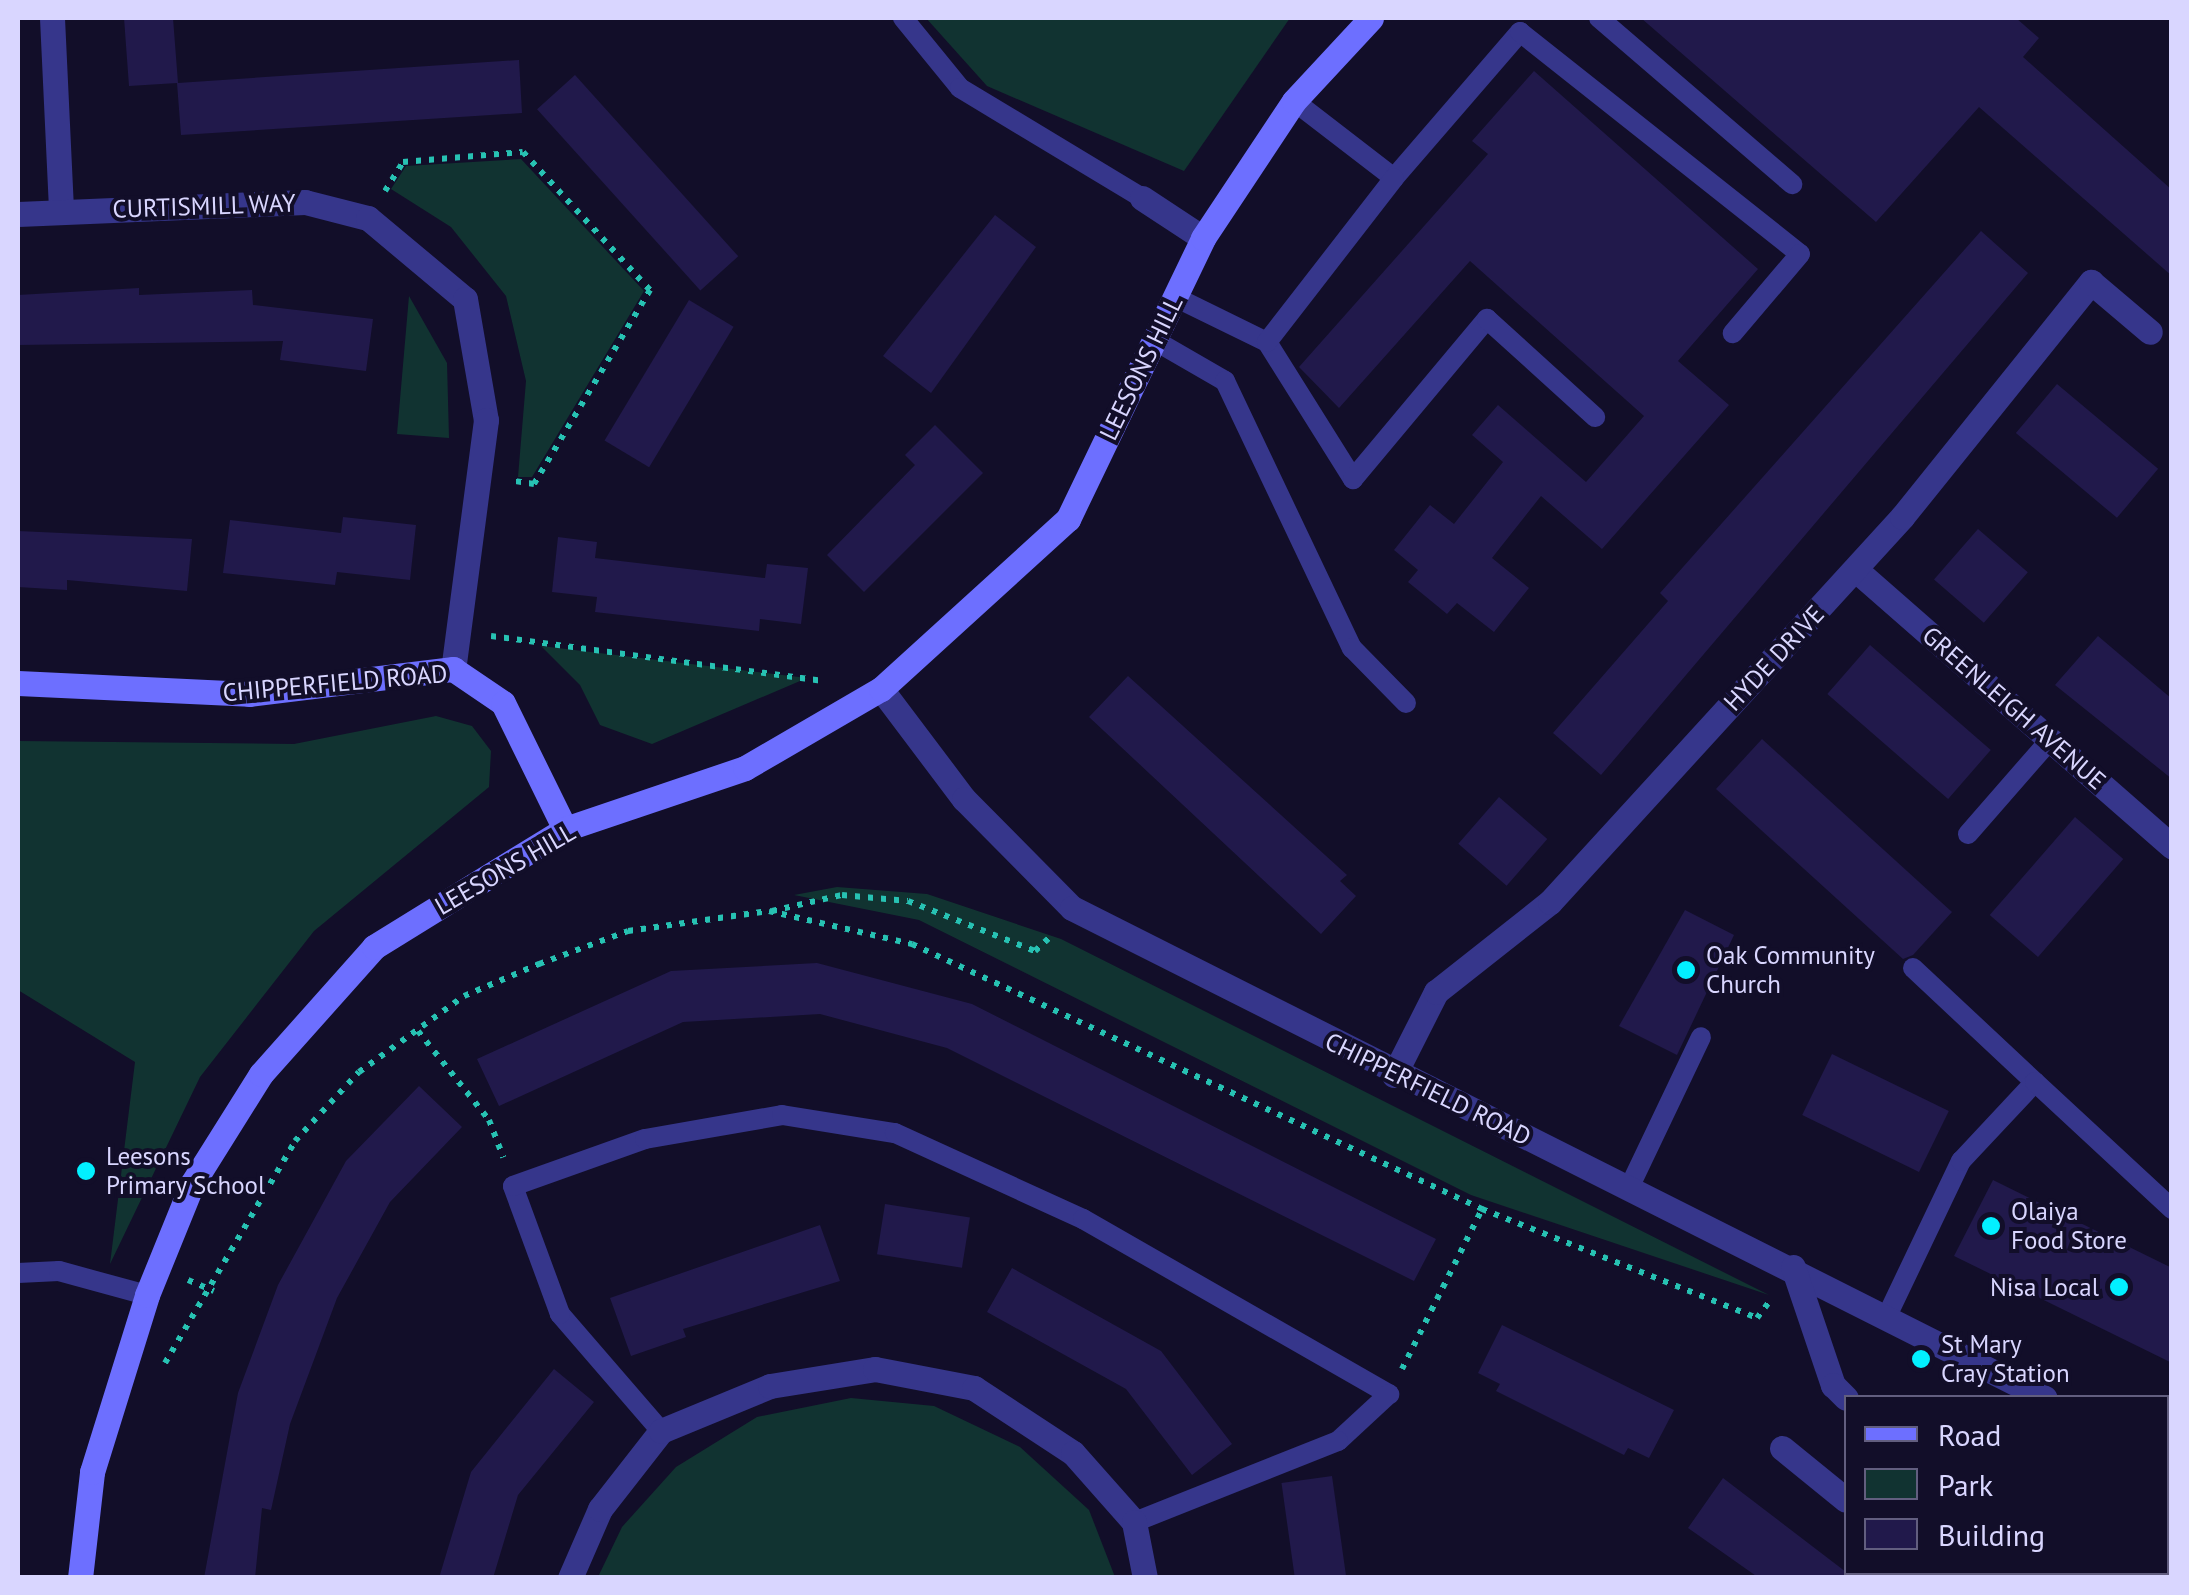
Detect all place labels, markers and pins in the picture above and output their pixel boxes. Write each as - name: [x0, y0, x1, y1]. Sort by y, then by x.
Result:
- place label: Oak Community Church: [1706, 941, 1876, 1000]
- marker: Oak Community Church: [1675, 959, 1697, 981]
- place label: Leesons Primary School: [106, 1142, 266, 1201]
- marker: Leesons Primary School: [75, 1160, 97, 1182]
- place label: Olaiya Food Store: [2011, 1197, 2127, 1256]
- marker: Olaiya Food Store: [1980, 1215, 2002, 1237]
- place label: Nisa Local: [1990, 1272, 2099, 1302]
- marker: Nisa Local: [2108, 1276, 2130, 1298]
- place label: St Mary Cray Station: [1941, 1330, 2070, 1389]
- marker: St Mary Cray Station: [1910, 1348, 1932, 1370]

